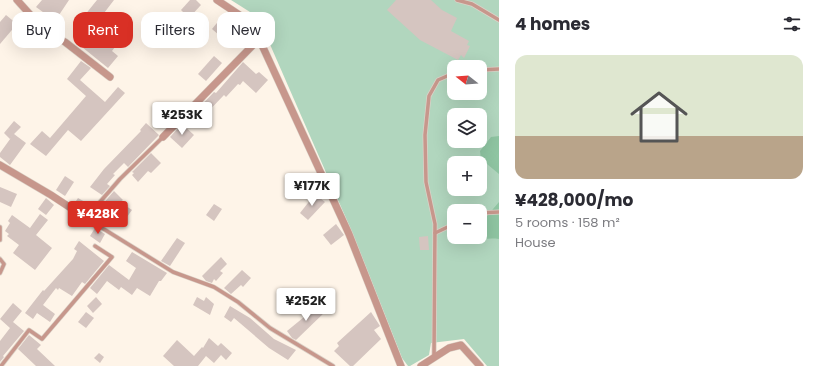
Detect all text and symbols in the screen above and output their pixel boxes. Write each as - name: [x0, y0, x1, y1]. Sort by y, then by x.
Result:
- chip: Buy: [12, 12, 65, 48]
- chip: Rent: [73, 12, 133, 48]
- chip: Filters: [141, 12, 209, 48]
- chip: New: [217, 12, 275, 48]
- text: 4 homes: [515, 12, 590, 36]
- icon: filters: [781, 13, 803, 35]
- north arrow: [447, 60, 487, 100]
- map controls: [447, 60, 487, 244]
- icon: home: [623, 81, 695, 153]
- pin: ¥253K: [154, 102, 210, 136]
- text: ¥253K: [161, 105, 203, 124]
- button: layers: [447, 108, 487, 148]
- button: +: [447, 156, 487, 196]
- pin: ¥177K: [284, 173, 340, 207]
- text: ¥177K: [294, 176, 330, 195]
- text: ¥428,000/mo: [515, 188, 633, 212]
- pin: ¥428K: [70, 201, 126, 235]
- text: ¥428K: [77, 204, 119, 223]
- button: −: [447, 204, 487, 244]
- text: 5 rooms · 158 m²: [515, 213, 620, 232]
- text: House: [515, 233, 555, 252]
- pin: ¥252K: [278, 288, 334, 322]
- text: ¥252K: [285, 291, 327, 310]

